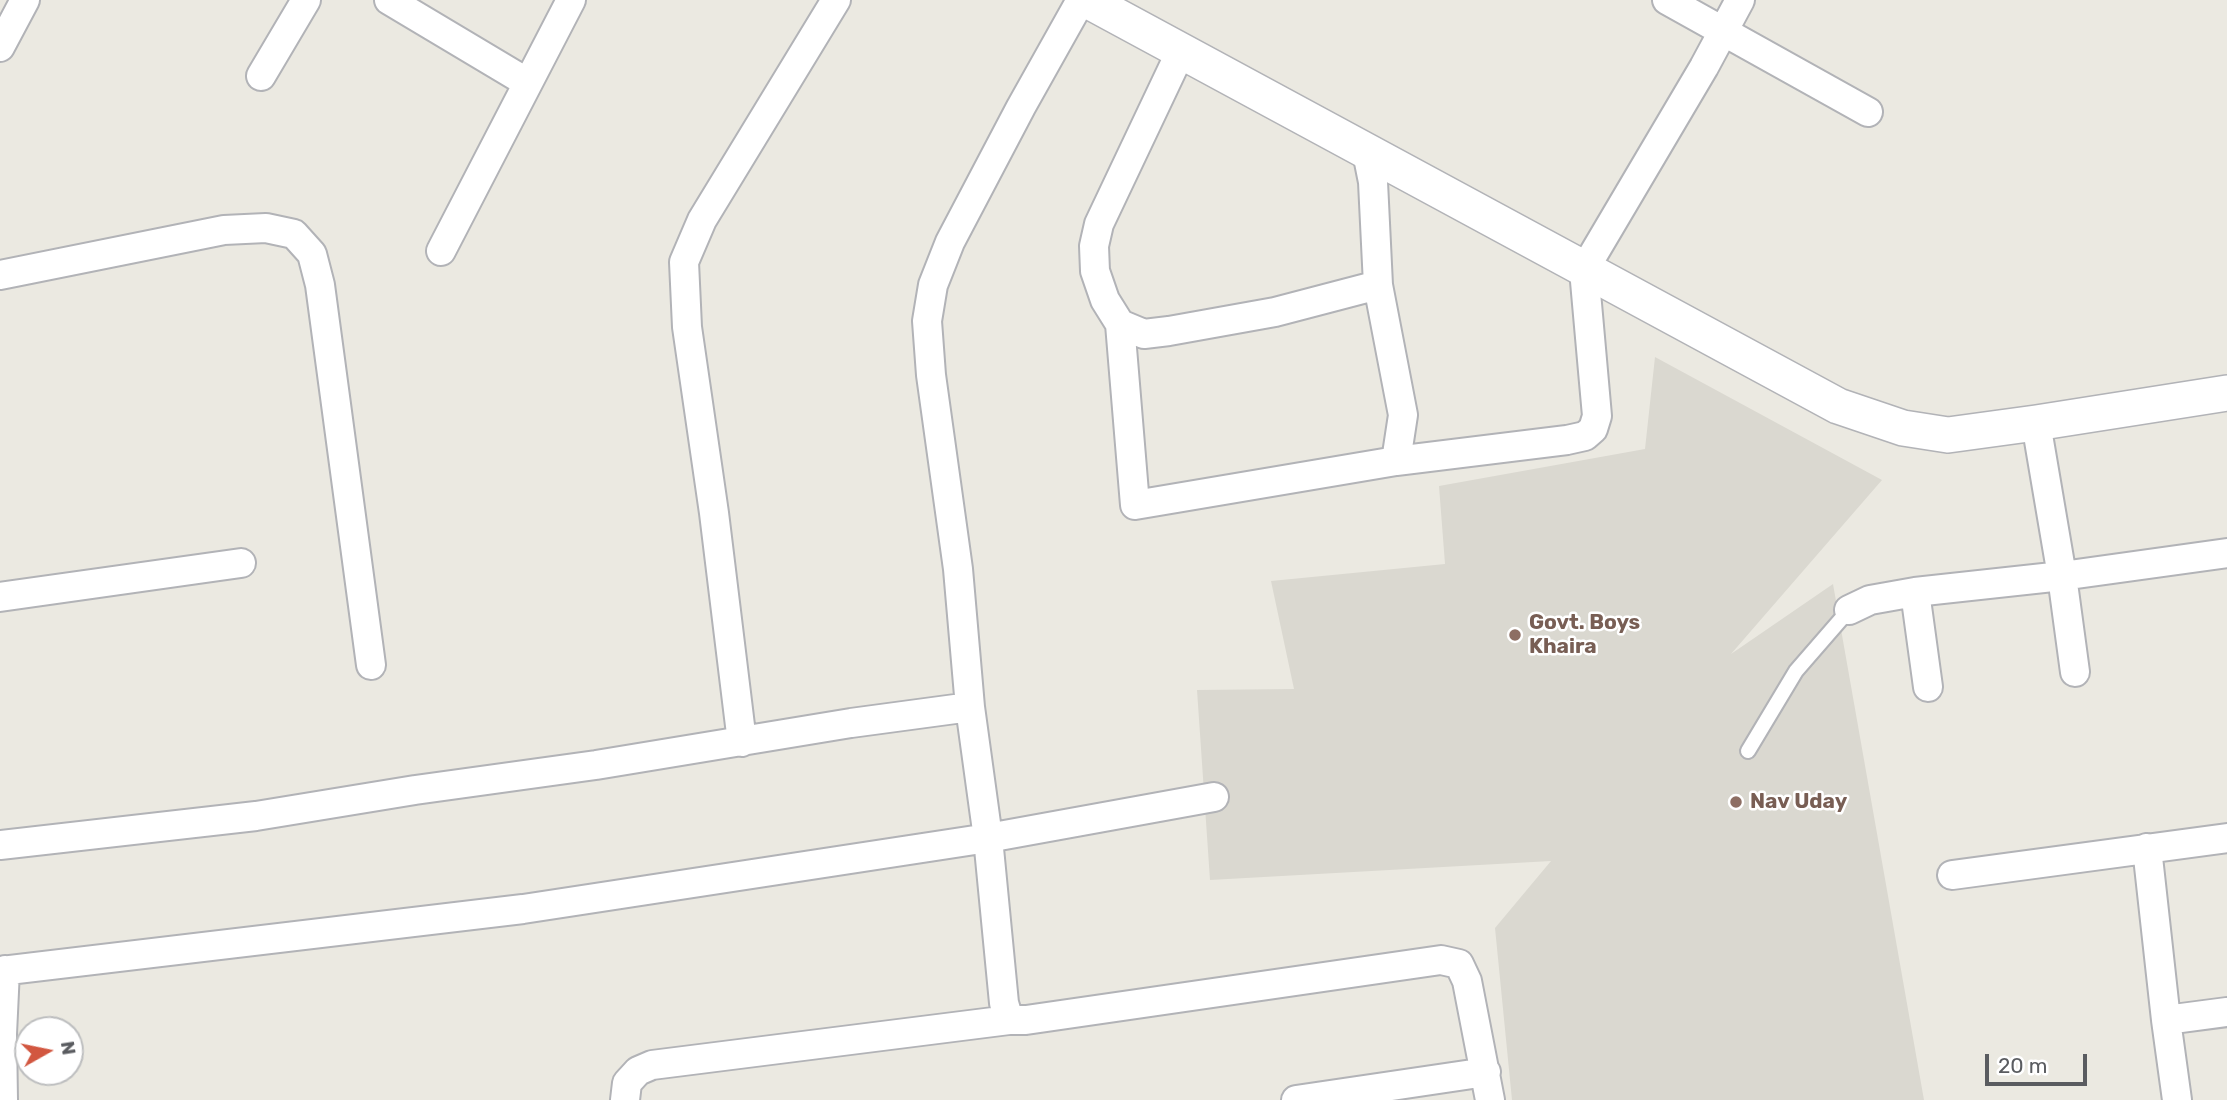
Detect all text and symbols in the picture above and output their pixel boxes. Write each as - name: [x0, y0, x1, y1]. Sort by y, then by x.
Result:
- place label: Govt. Boys Khaira: [1529, 610, 1640, 660]
- marker: Govt. Boys Khaira: [1507, 627, 1523, 643]
- place label: Nav Uday: [1750, 789, 1847, 815]
- marker: Nav Uday: [1728, 794, 1744, 810]
- north arrow: [14, 1016, 84, 1086]
- text: N: [56, 1039, 81, 1056]
- scale bar: [1989, 1040, 2090, 1084]
- text: 20 m: [1998, 1053, 2047, 1078]

